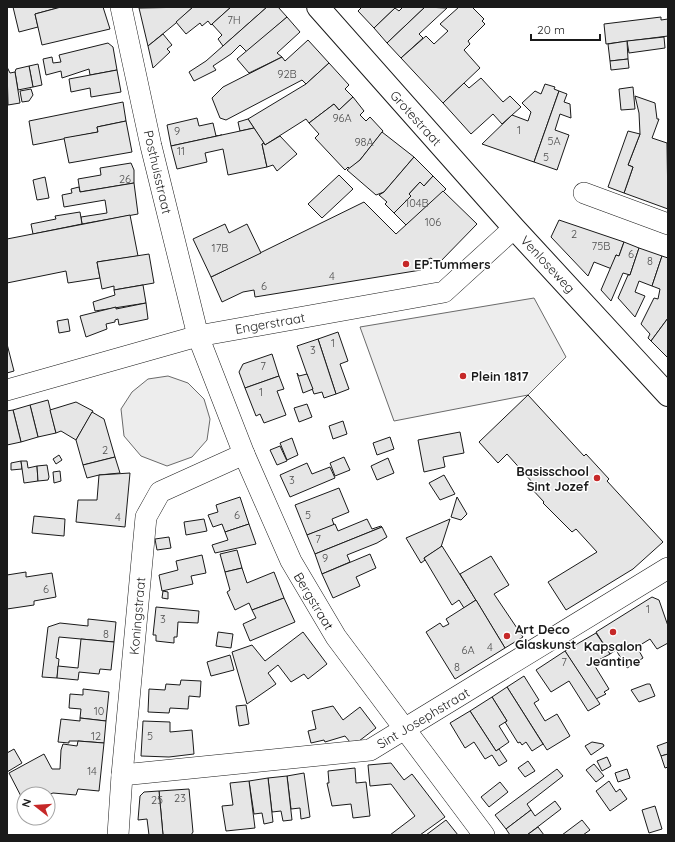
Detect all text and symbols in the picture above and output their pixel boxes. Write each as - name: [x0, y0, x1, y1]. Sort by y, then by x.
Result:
- house number: 7H: [227, 13, 241, 27]
- scale bar: [531, 16, 600, 42]
- text: 20 m: [537, 22, 565, 37]
- house number: 92B: [277, 67, 297, 81]
- street label: Grotestraat: [387, 87, 445, 149]
- house number: 96A: [332, 111, 352, 125]
- house number: 1: [517, 123, 521, 137]
- house number: 9: [174, 124, 180, 138]
- street label: Posthuisstraat: [141, 129, 175, 215]
- house number: 5A: [547, 134, 561, 148]
- house number: 98A: [354, 135, 374, 149]
- house number: 11: [177, 144, 185, 158]
- house number: 5: [543, 150, 549, 164]
- house number: 26: [119, 172, 131, 186]
- house number: 104B: [405, 196, 429, 210]
- house number: 106: [425, 215, 441, 229]
- house number: 2: [571, 227, 577, 241]
- street label: Venloseweg: [517, 232, 579, 296]
- house number: 75B: [592, 239, 610, 253]
- house number: 17B: [212, 241, 228, 255]
- house number: 6: [628, 247, 634, 261]
- house number: 8: [647, 254, 653, 268]
- place label: EP:Tummers: [414, 256, 491, 272]
- marker: EP:Tummers: [401, 259, 411, 269]
- house number: 4: [329, 269, 335, 283]
- house number: 6: [261, 279, 267, 293]
- street label: Engerstraat: [234, 309, 306, 337]
- house number: 1: [331, 336, 335, 350]
- house number: 3: [310, 343, 316, 357]
- house number: 7: [260, 359, 266, 373]
- place label: Plein 1817: [471, 368, 529, 384]
- marker: Plein 1817: [458, 371, 468, 381]
- house number: 1: [259, 385, 263, 399]
- house number: 2: [102, 443, 108, 457]
- place label: Basisschool Sint Jozef: [516, 463, 589, 494]
- house number: 3: [289, 473, 295, 487]
- marker: Basisschool Sint Jozef: [592, 473, 602, 483]
- house number: 6: [234, 508, 240, 522]
- house number: 5: [305, 508, 311, 522]
- house number: 4: [115, 510, 121, 524]
- house number: 7: [315, 532, 321, 546]
- house number: 9: [322, 551, 328, 565]
- street label: Bergstraat: [291, 569, 337, 633]
- street label: Koningstraat: [126, 577, 148, 655]
- house number: 6: [43, 582, 49, 596]
- house number: 1: [646, 602, 650, 616]
- house number: 3: [160, 612, 166, 626]
- place label: Art Deco Glaskunst: [515, 621, 576, 652]
- house number: 8: [103, 627, 109, 641]
- marker: Kapsalon Jeantine: [608, 627, 618, 637]
- marker: Art Deco Glaskunst: [502, 631, 512, 641]
- place label: Kapsalon Jeantine: [584, 638, 642, 669]
- house number: 4: [487, 640, 493, 654]
- house number: 6A: [461, 643, 475, 657]
- house number: 7: [561, 655, 567, 669]
- house number: 8: [454, 660, 460, 674]
- street label: Sint Josephstraat: [374, 684, 472, 752]
- house number: 10: [94, 704, 104, 718]
- house number: 12: [91, 729, 101, 743]
- house number: 5: [147, 729, 153, 743]
- house number: 14: [87, 764, 97, 778]
- north arrow: [16, 786, 56, 826]
- house number: 23: [174, 791, 186, 805]
- house number: 25: [151, 793, 163, 807]
- text: N: [19, 797, 34, 809]

